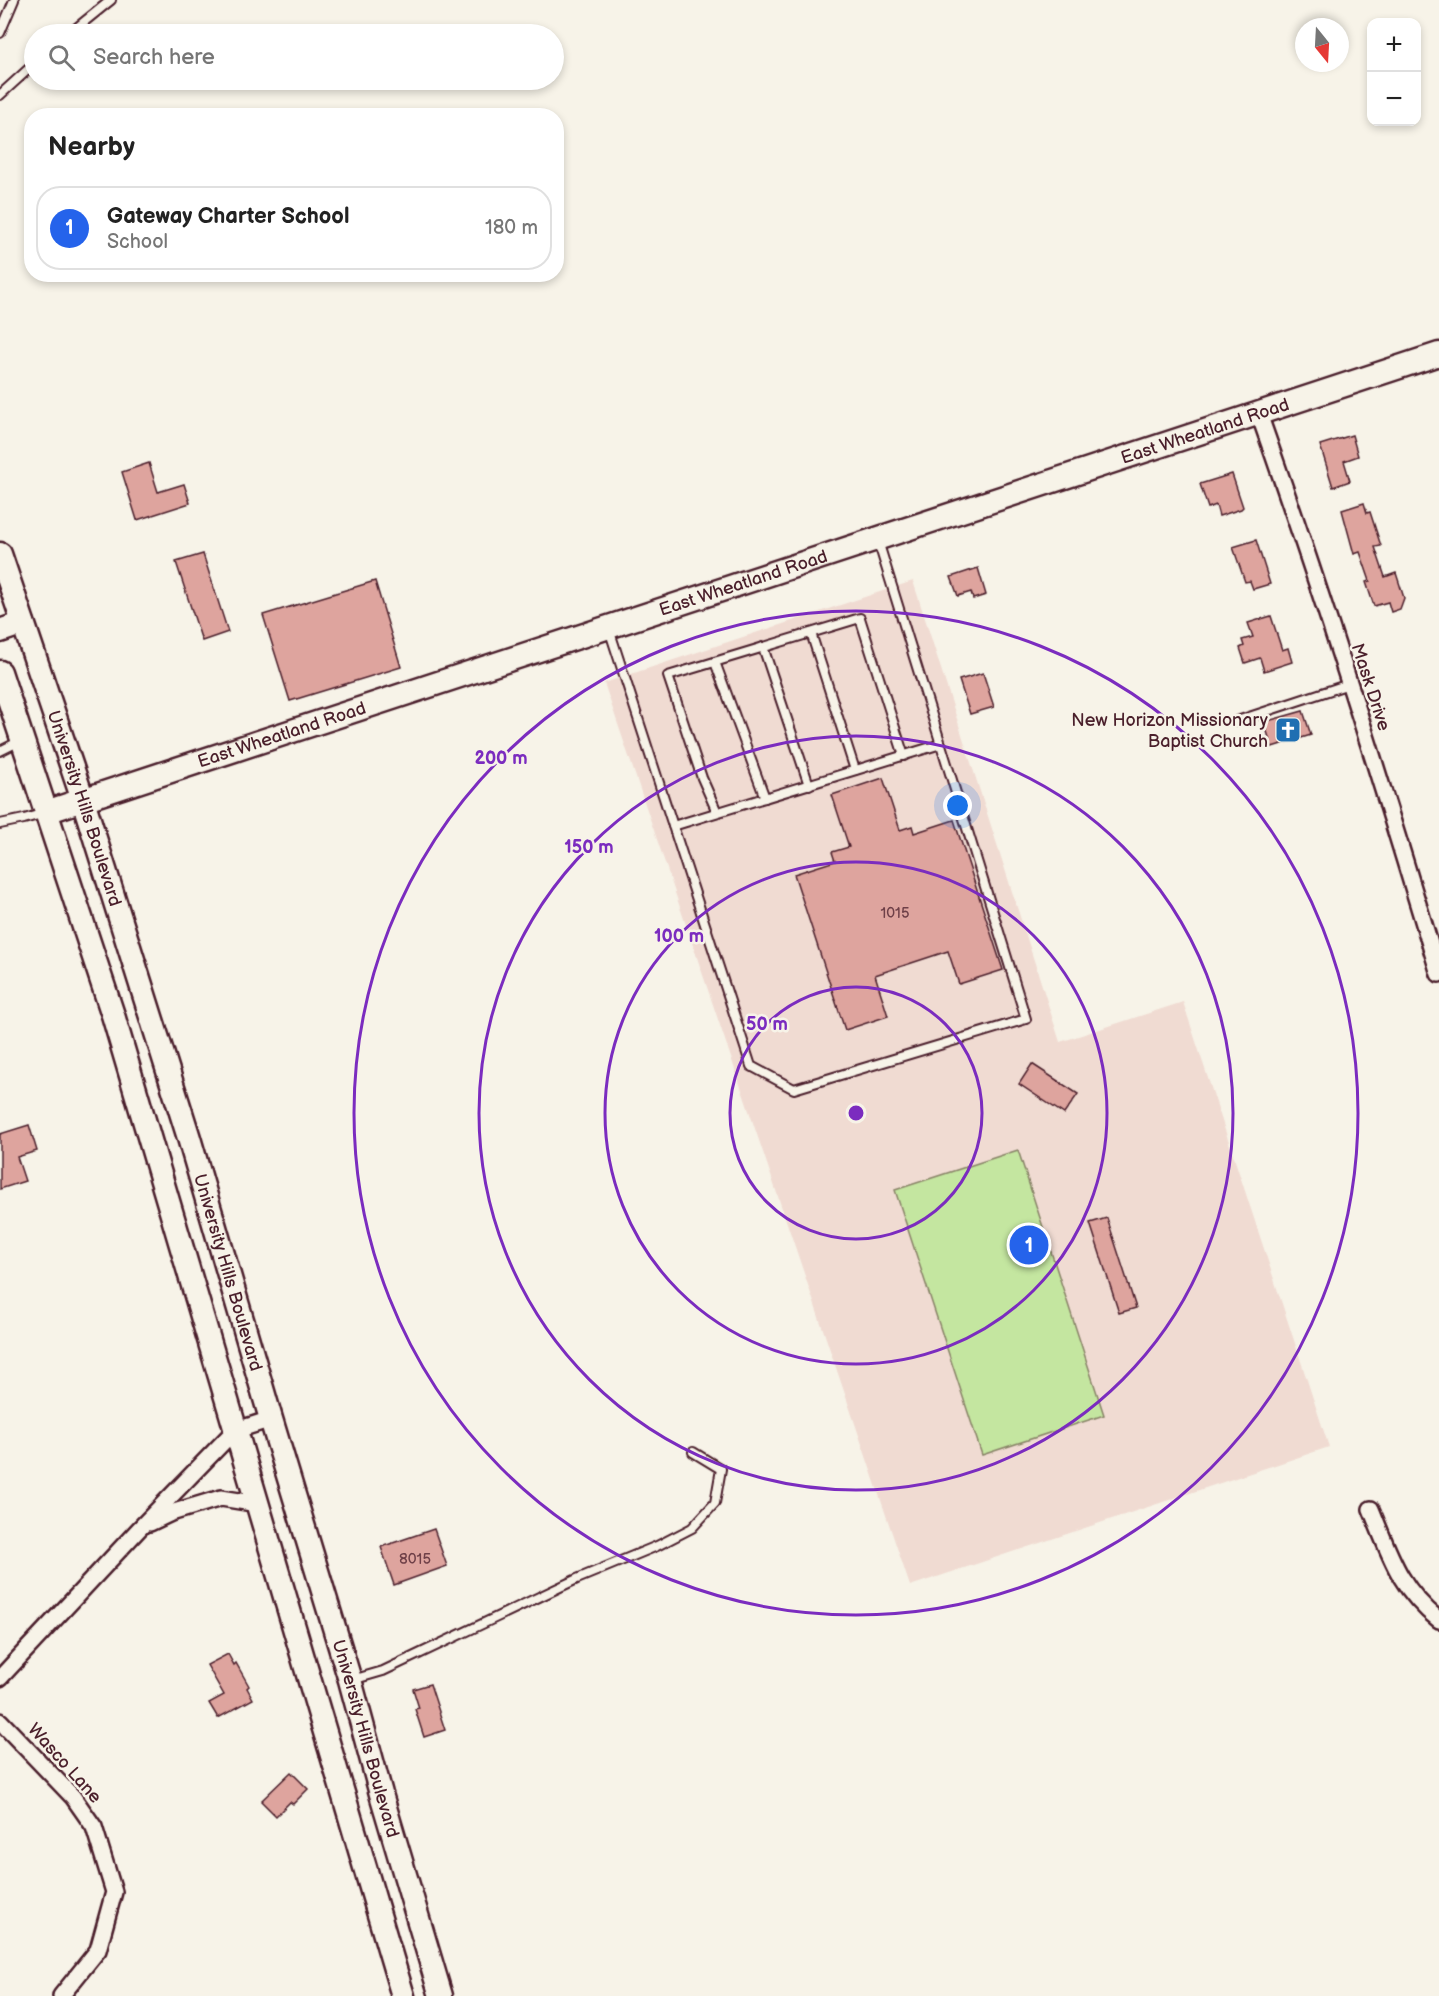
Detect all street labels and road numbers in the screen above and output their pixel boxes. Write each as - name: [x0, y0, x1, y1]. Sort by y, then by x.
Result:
- street label: East Wheatland Road: [1118, 394, 1292, 469]
- street label: East Wheatland Road: [657, 546, 830, 621]
- street label: Mask Drive: [1347, 641, 1395, 734]
- street label: East Wheatland Road: [195, 698, 369, 772]
- street label: University Hills Boulevard: [43, 708, 126, 909]
- street label: University Hills Boulevard: [189, 1172, 266, 1374]
- street label: University Hills Boulevard: [327, 1637, 403, 1840]
- street label: Wasco Lane: [23, 1719, 106, 1808]

